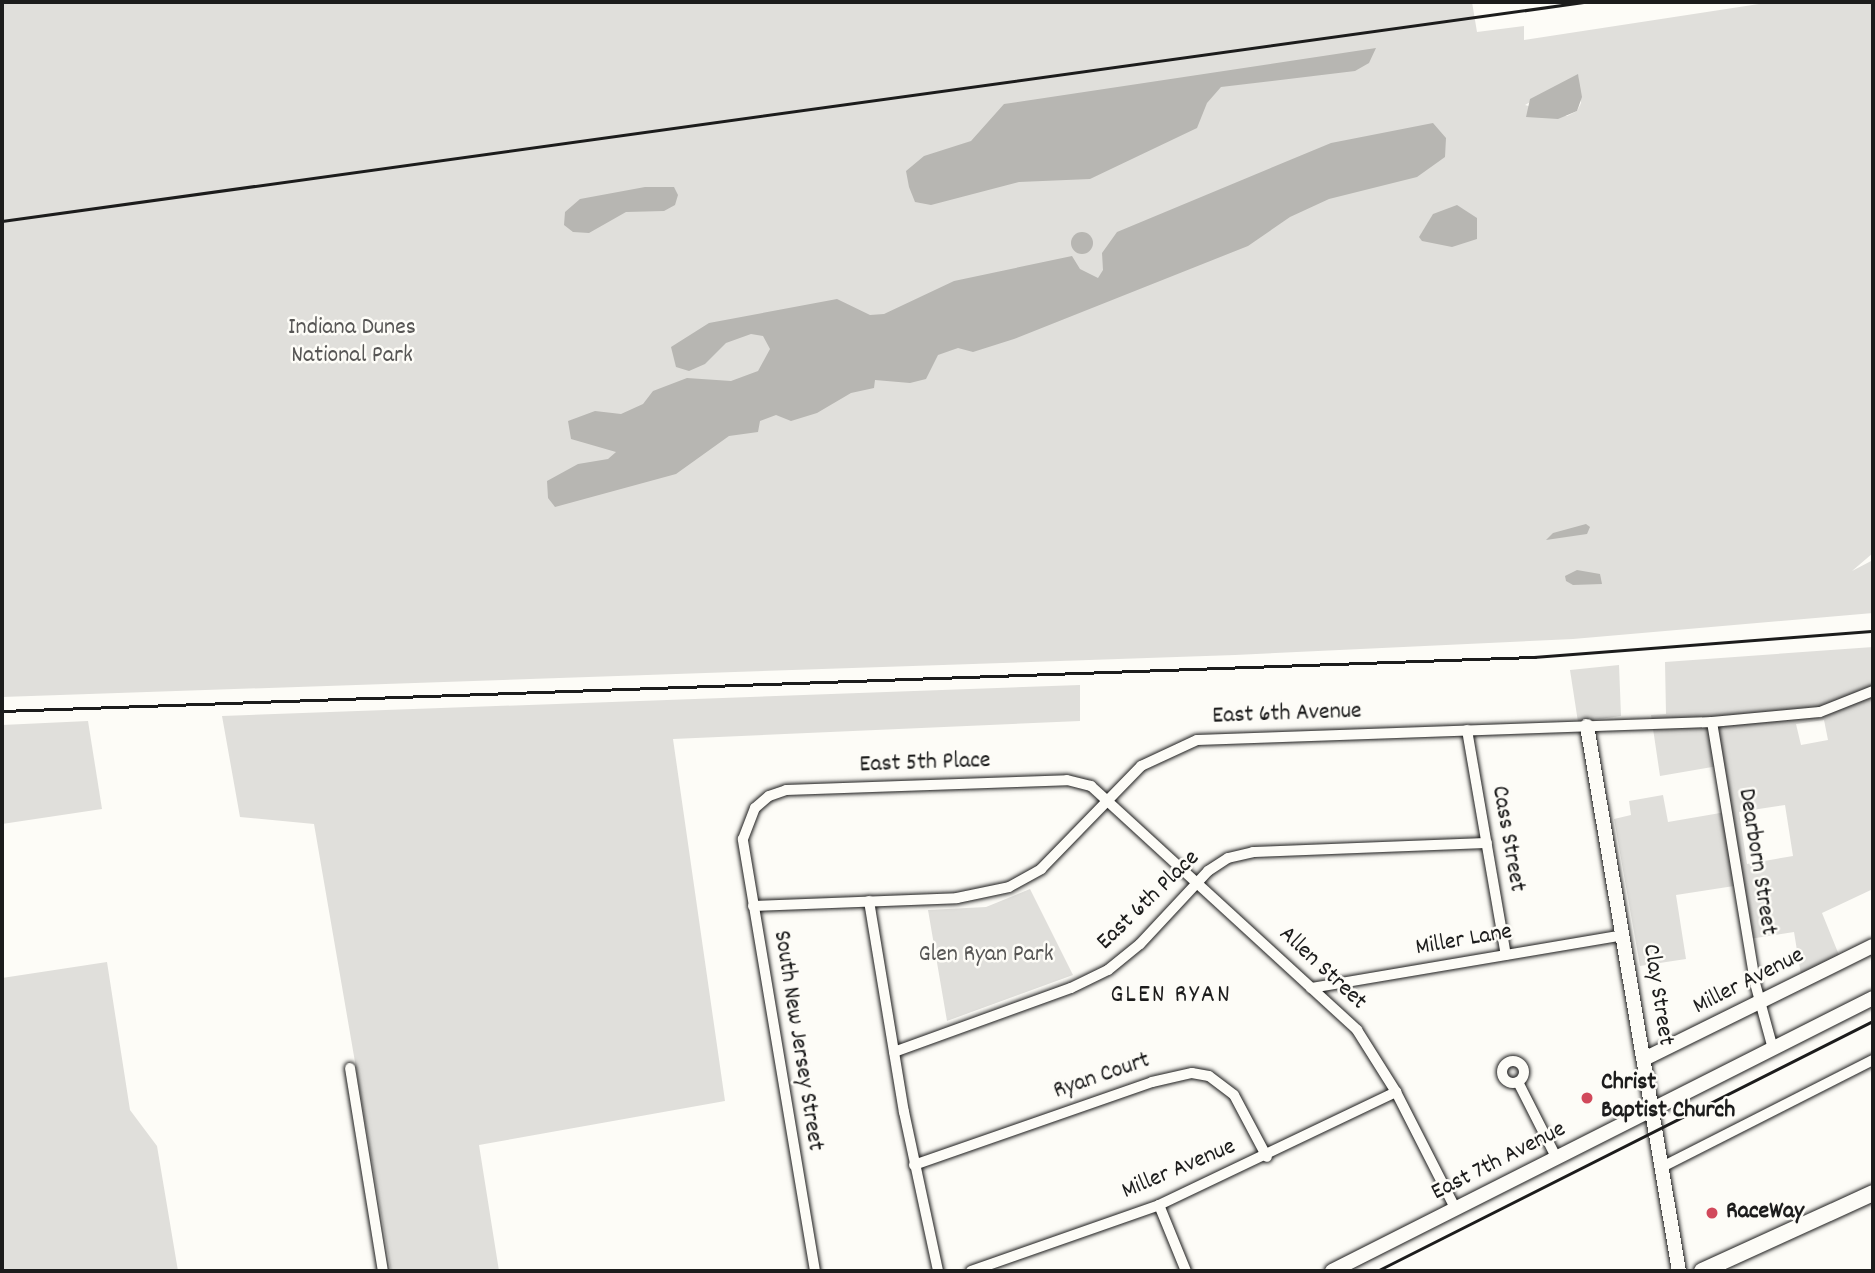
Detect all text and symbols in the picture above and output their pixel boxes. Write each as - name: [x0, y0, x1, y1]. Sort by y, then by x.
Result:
- park label: Indiana Dunes National Park: [288, 315, 416, 371]
- street label: East 6th Avenue: [1212, 698, 1362, 732]
- street label: East 5th Place: [859, 747, 991, 781]
- street label: Cass Street: [1484, 784, 1530, 894]
- street label: Dearborn Street: [1730, 787, 1782, 937]
- street label: East 6th Place: [1092, 845, 1206, 957]
- street label: Miller Lane: [1413, 918, 1515, 964]
- street label: Allen Street: [1272, 921, 1372, 1017]
- street label: South New Jersey Street: [765, 929, 829, 1153]
- park label: Glen Ryan Park: [918, 942, 1054, 970]
- street label: Clay Street: [1635, 942, 1679, 1048]
- street label: Miller Avenue: [1689, 942, 1809, 1022]
- district label: GLEN RYAN: [1111, 980, 1231, 1012]
- street label: Ryan Court: [1050, 1047, 1154, 1107]
- place label: Christ Baptist Church: [1601, 1070, 1735, 1126]
- marker: Christ Baptist Church: [1579, 1090, 1595, 1106]
- street label: East 7th Avenue: [1427, 1116, 1571, 1208]
- street label: Miller Avenue: [1118, 1133, 1240, 1207]
- place label: RaceWay: [1726, 1199, 1804, 1227]
- marker: RaceWay: [1704, 1205, 1720, 1221]

